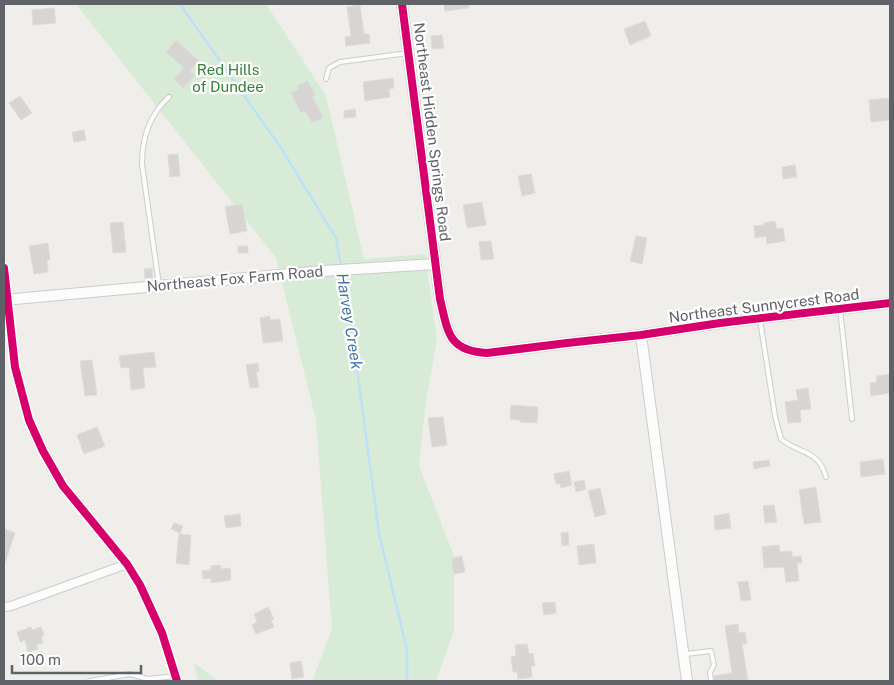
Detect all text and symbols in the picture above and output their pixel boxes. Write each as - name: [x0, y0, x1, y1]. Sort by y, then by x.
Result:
- street label: Northeast Hidden Springs Road: [411, 22, 454, 242]
- park label: Red Hills of Dundee: [192, 61, 264, 95]
- street label: Northeast Fox Farm Road: [146, 262, 324, 295]
- water label: Harvey Creek: [333, 272, 367, 371]
- street label: Northeast Sunnycrest Road: [668, 285, 860, 326]
- scale bar: [12, 642, 141, 674]
- text: 100 m: [20, 651, 61, 668]

